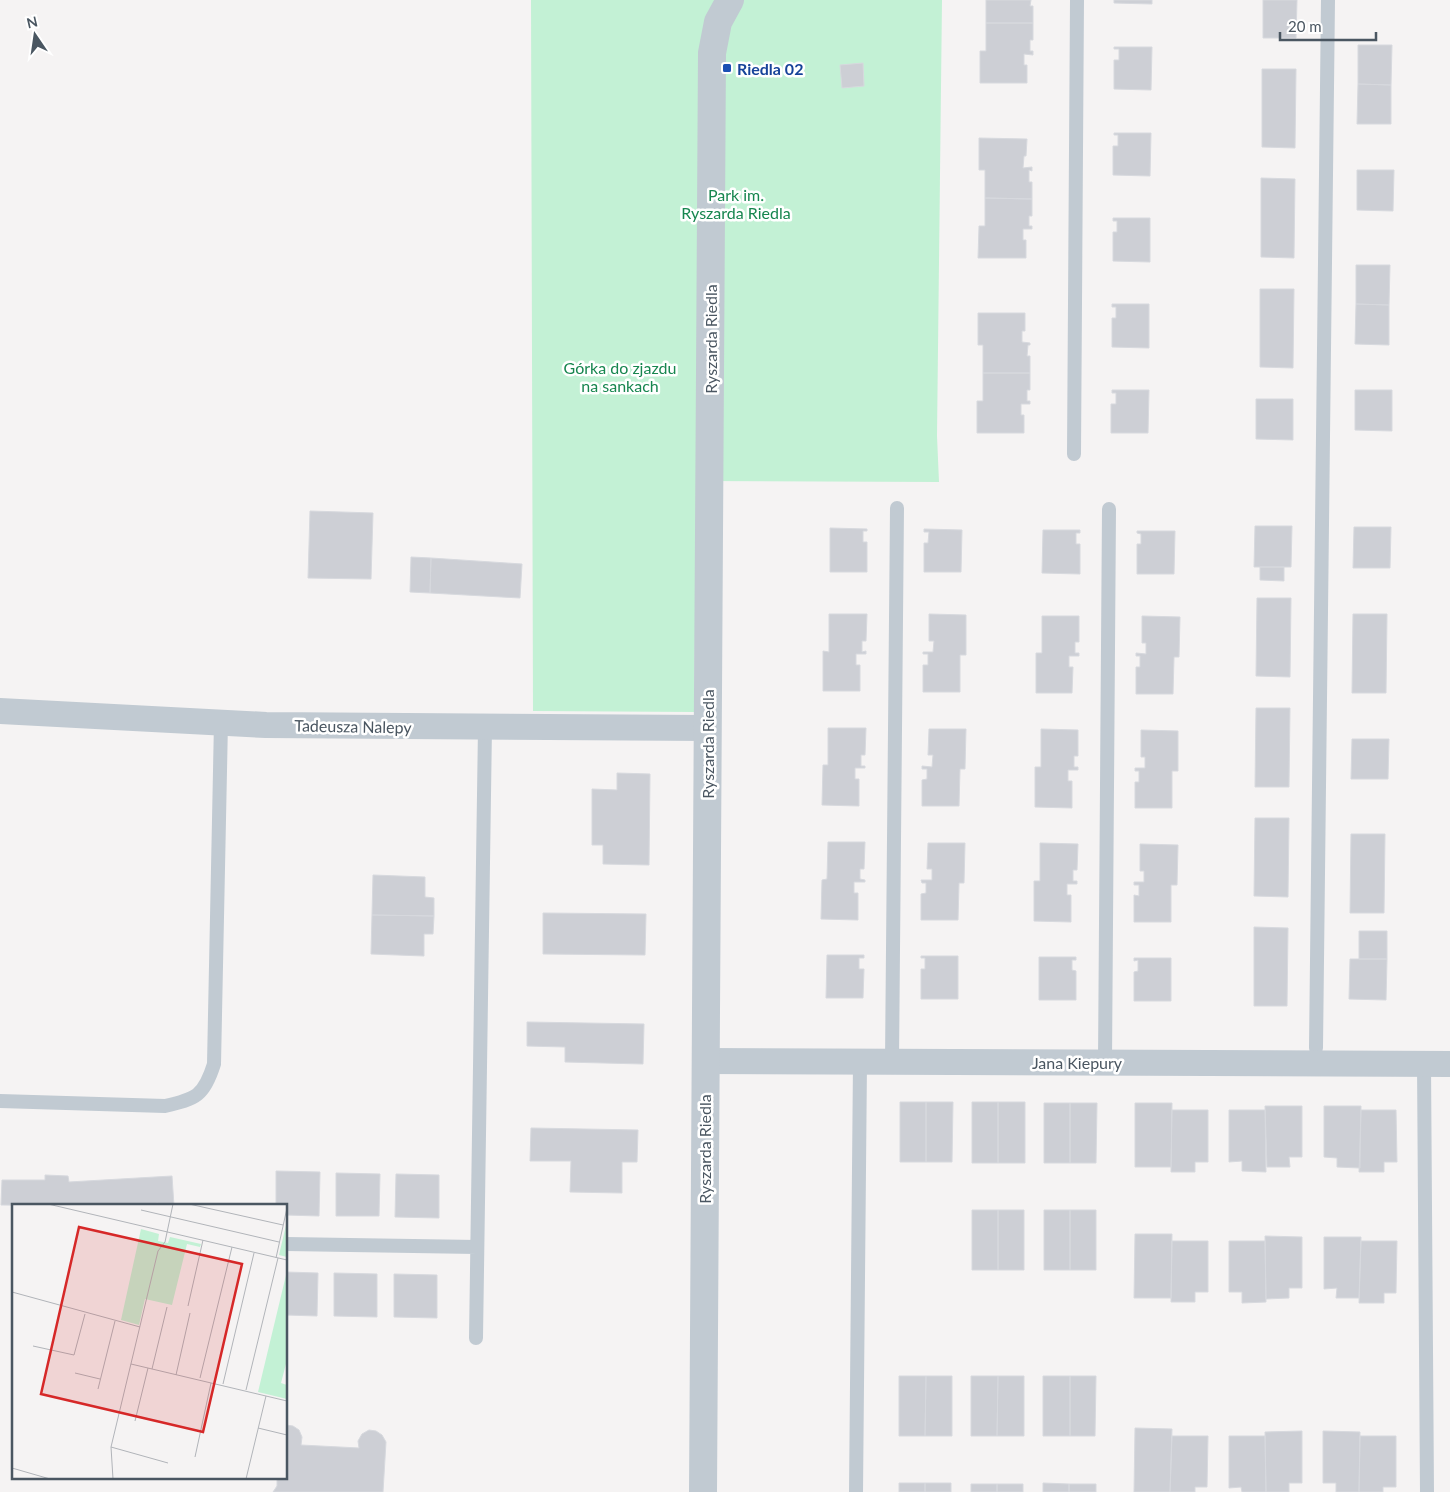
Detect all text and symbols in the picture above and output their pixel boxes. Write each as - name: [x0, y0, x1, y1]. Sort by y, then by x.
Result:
- north arrow: [10, 10, 60, 60]
- scale bar: [1280, 10, 1376, 42]
- text: N: [25, 12, 39, 31]
- text: 20 m: [1288, 17, 1322, 35]
- place label: Riedla 02: [737, 59, 803, 78]
- marker: Riedla 02: [721, 62, 733, 74]
- park label: Park im. Ryszarda Riedla: [681, 185, 791, 222]
- street label: Ryszarda Riedla: [701, 284, 720, 394]
- park label: Górka do zjazdu na sankach: [564, 358, 676, 395]
- street label: Ryszarda Riedla: [698, 689, 717, 799]
- street label: Tadeusza Nalepy: [294, 715, 413, 737]
- street label: Jana Kiepury: [1032, 1053, 1123, 1072]
- street label: Ryszarda Riedla: [695, 1094, 714, 1204]
- inset map: [12, 1204, 288, 1480]

